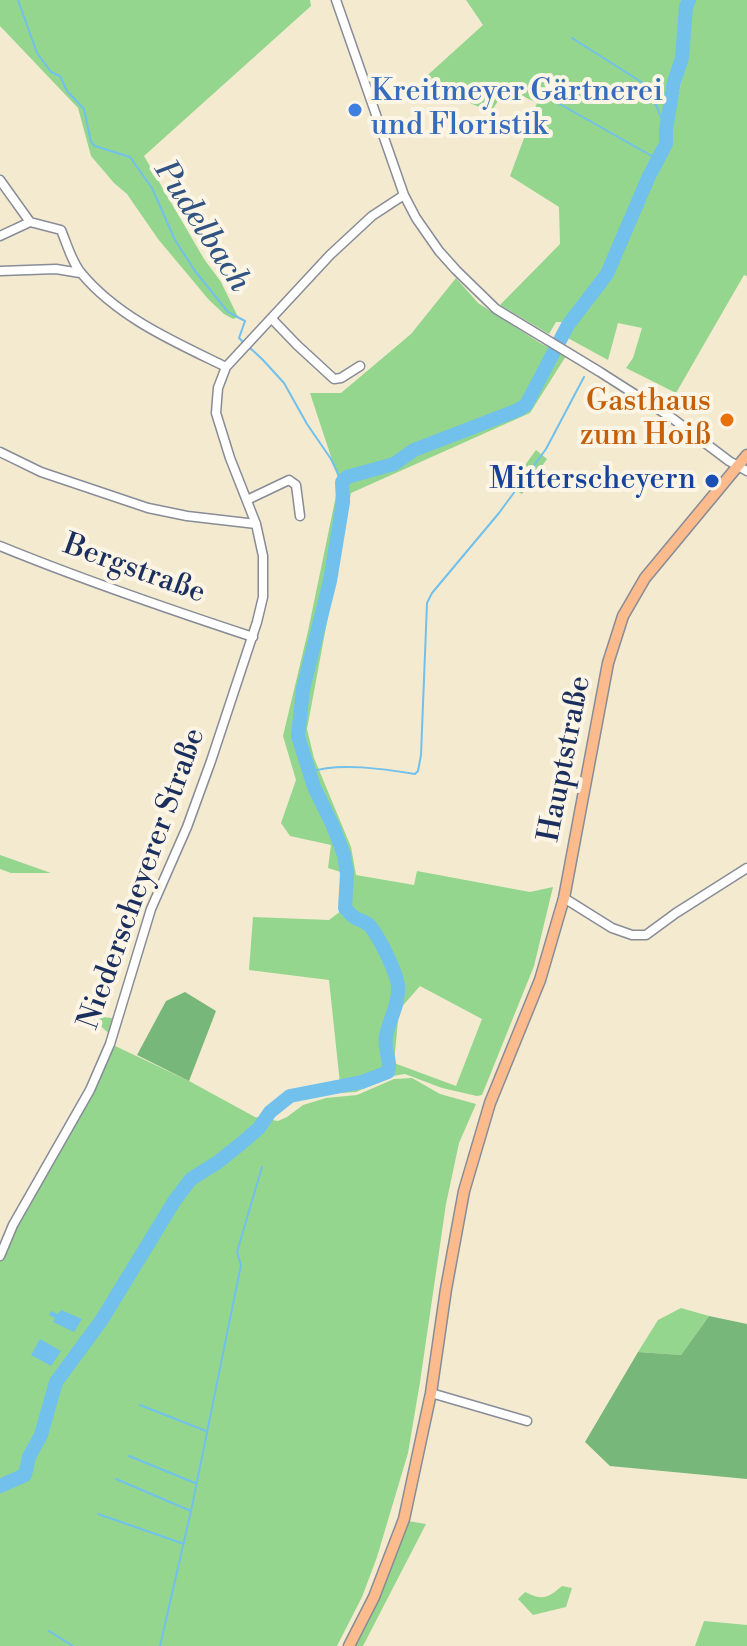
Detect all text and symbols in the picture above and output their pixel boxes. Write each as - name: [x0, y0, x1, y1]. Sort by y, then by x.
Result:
- place label: Kreitmeyer Gärtnerei und Floristik: [371, 75, 663, 146]
- marker: Kreitmeyer Gärtnerei und Floristik: [346, 101, 364, 119]
- water label: Pudelbach: [145, 154, 257, 300]
- place label: Gasthaus zum Hoiß: [579, 385, 711, 456]
- marker: Gasthaus zum Hoiß: [718, 411, 736, 429]
- place label: Mitterscheyern: [489, 463, 696, 499]
- marker: Mitterscheyern: [703, 472, 721, 490]
- street label: Bergstraße: [58, 528, 210, 612]
- street label: Hauptstraße: [532, 673, 600, 845]
- street label: Niederscheyerer Straße: [72, 724, 214, 1034]

